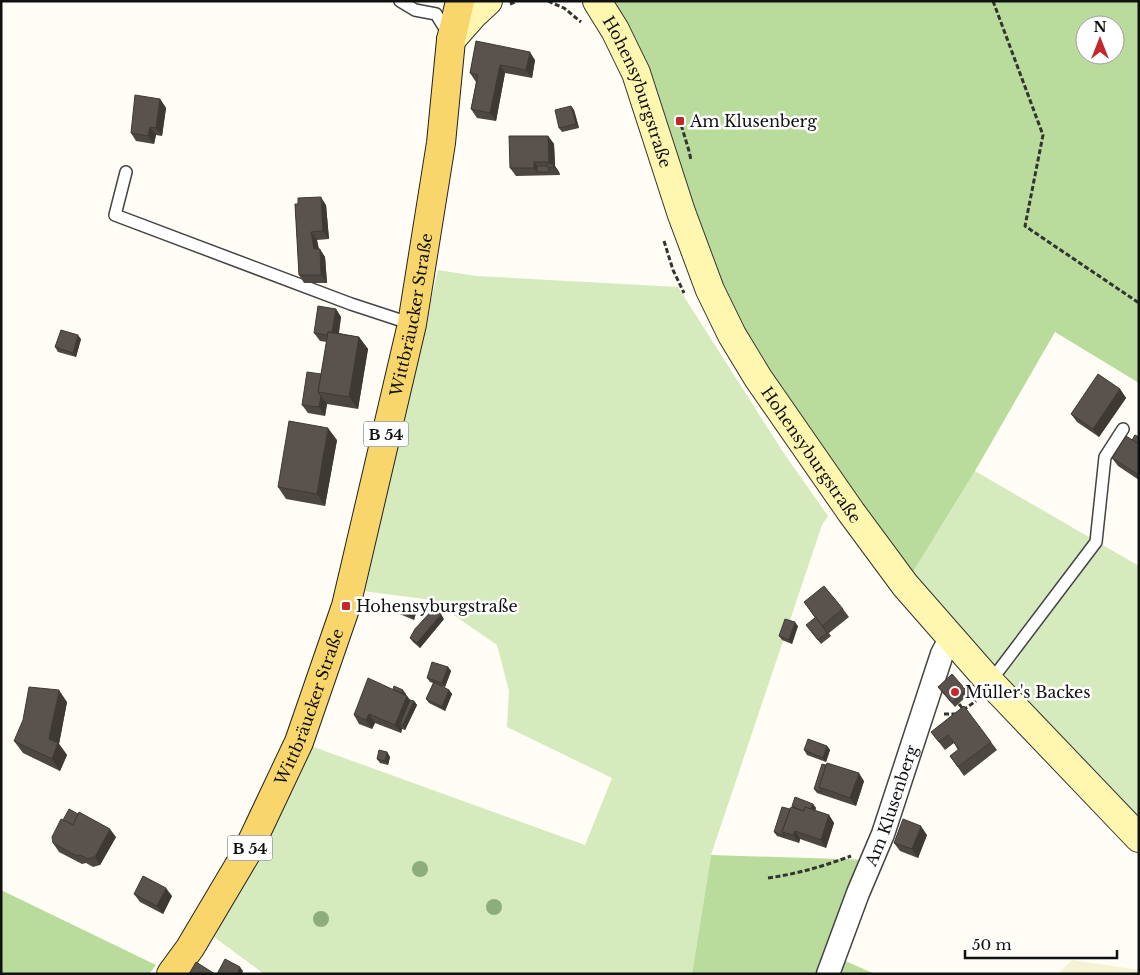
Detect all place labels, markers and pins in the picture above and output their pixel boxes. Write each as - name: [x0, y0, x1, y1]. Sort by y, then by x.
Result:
- place label: Am Klusenberg: [689, 111, 817, 131]
- marker: Am Klusenberg: [674, 115, 686, 127]
- place label: Hohensyburgstraße: [356, 596, 518, 616]
- marker: Hohensyburgstraße: [340, 600, 352, 612]
- place label: Müller's Backes: [965, 682, 1091, 702]
- marker: Müller's Backes: [949, 686, 961, 698]

